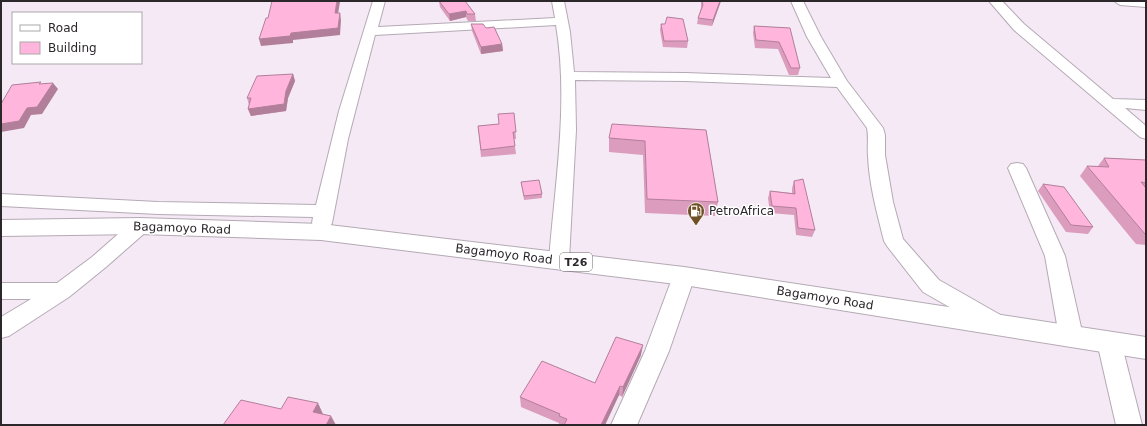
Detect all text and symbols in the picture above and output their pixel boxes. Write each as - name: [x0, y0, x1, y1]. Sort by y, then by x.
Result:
- legend: [12, 12, 142, 64]
- text: Road: [48, 21, 78, 35]
- text: Building: [48, 41, 97, 55]
- fuel station icon: PetroAfrica: [686, 201, 706, 226]
- place label: PetroAfrica: [709, 204, 774, 218]
- street label: Bagamoyo Road: [133, 219, 231, 237]
- street label: Bagamoyo Road: [455, 241, 553, 267]
- road number: T26: [560, 253, 592, 271]
- street label: Bagamoyo Road: [776, 283, 874, 313]

